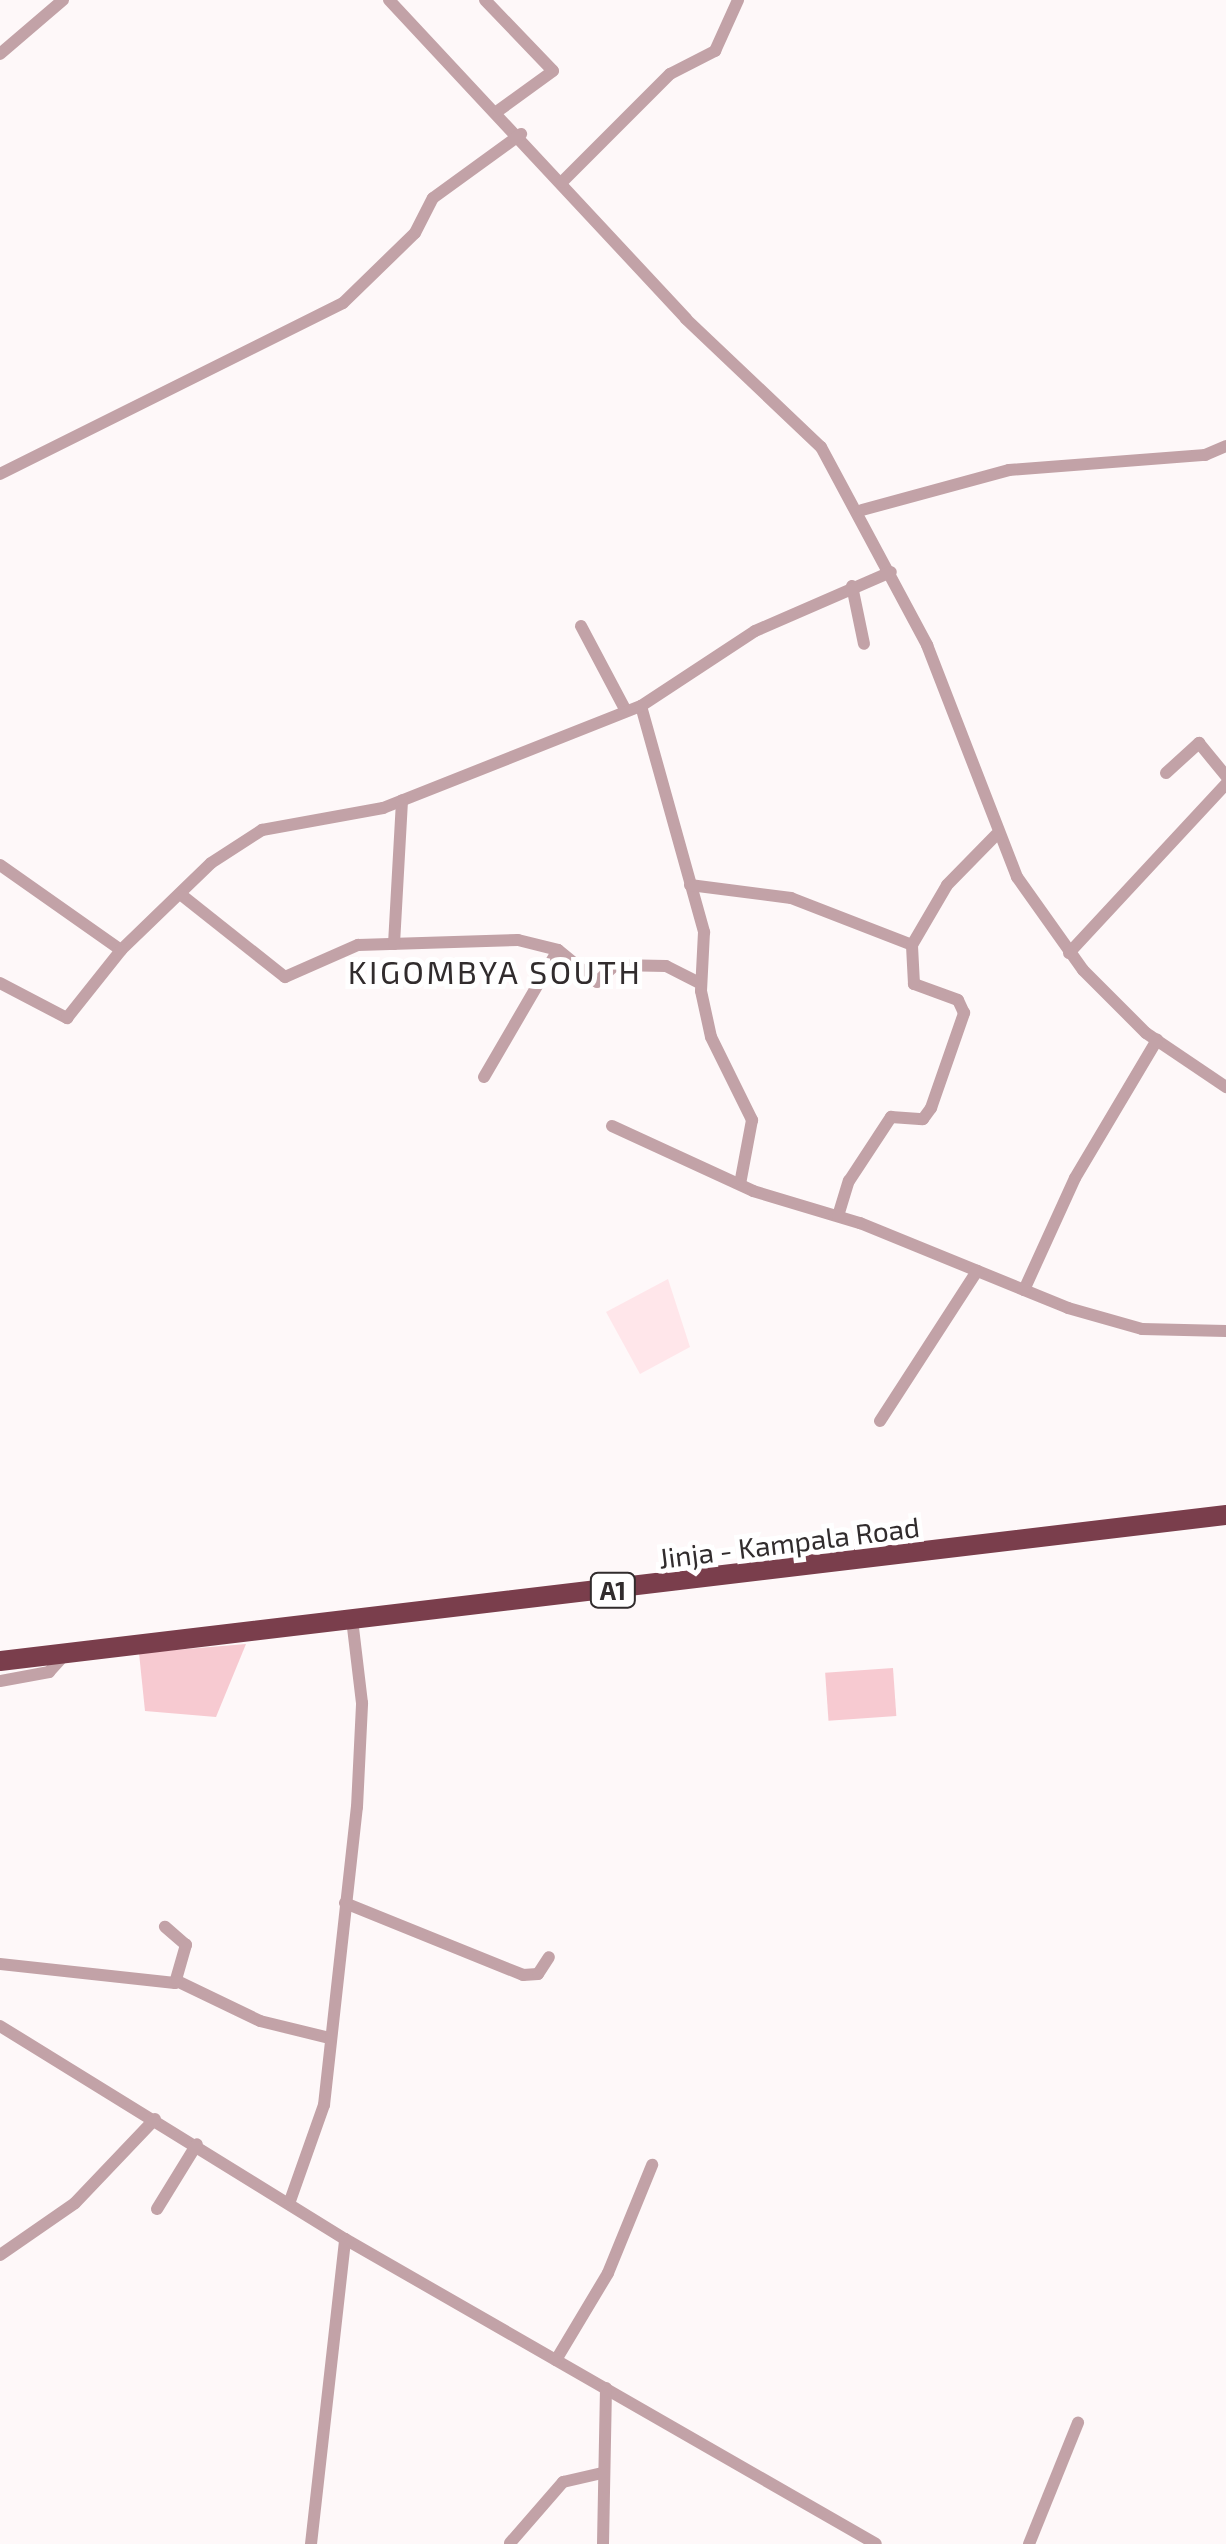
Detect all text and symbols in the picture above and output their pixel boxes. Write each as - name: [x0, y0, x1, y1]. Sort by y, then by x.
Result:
- district label: KIGOMBYA SOUTH: [347, 952, 643, 990]
- street label: Jinja - Kampala Road: [657, 1509, 921, 1575]
- road number: A1: [588, 1570, 638, 1610]

